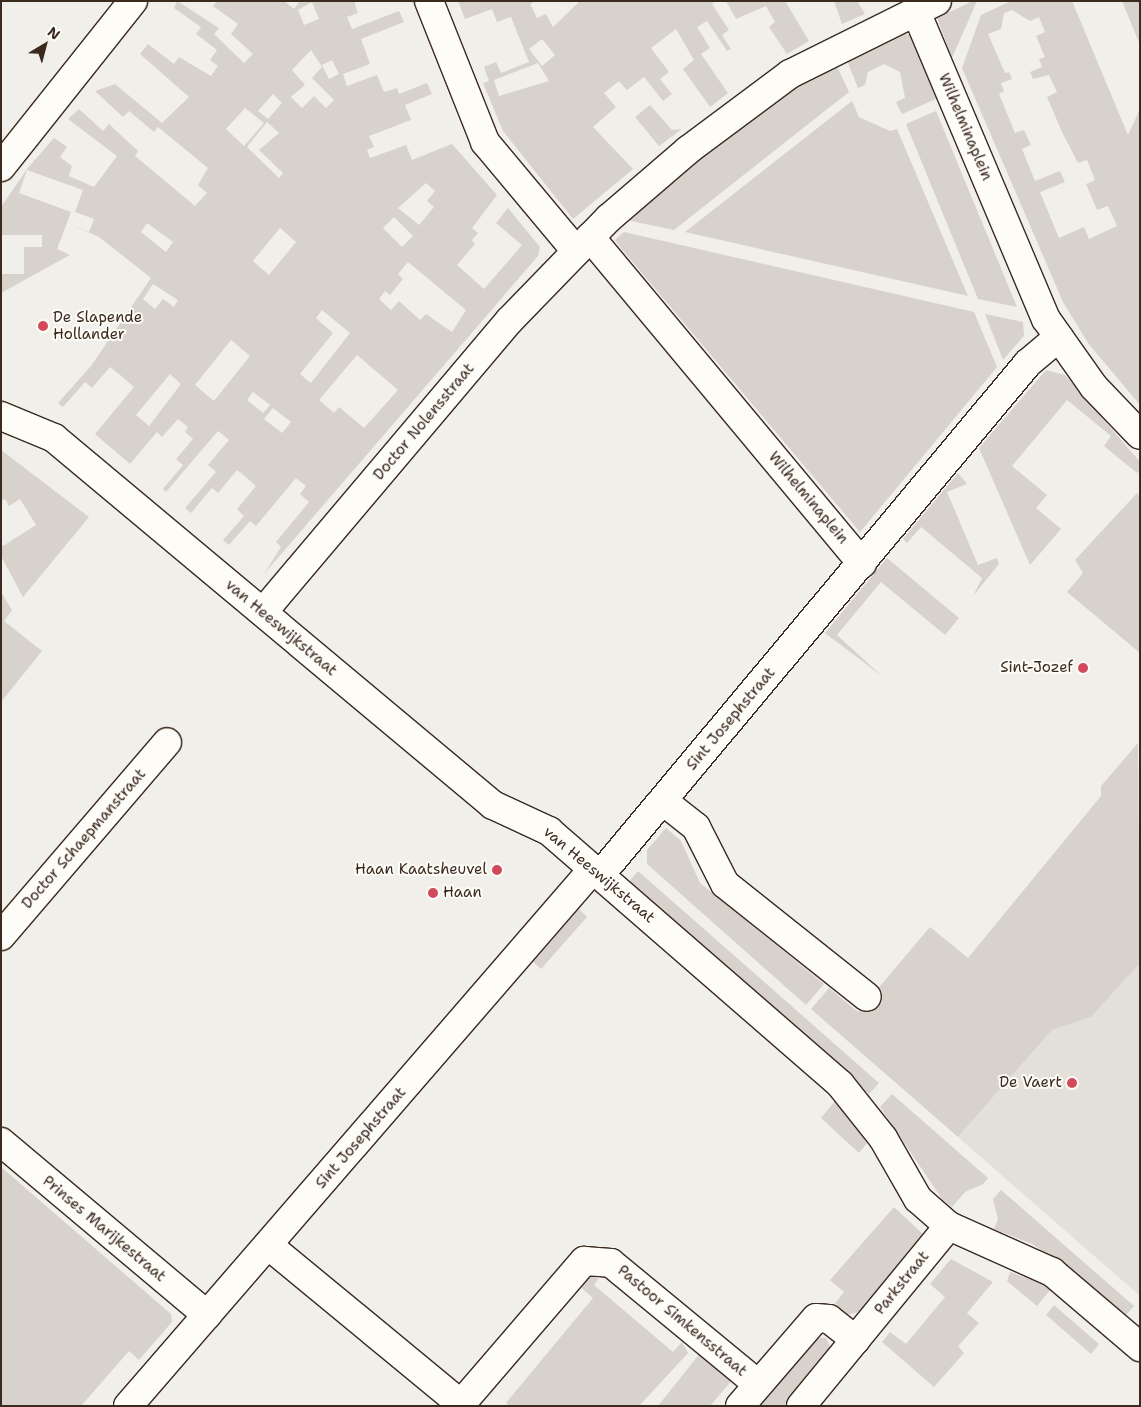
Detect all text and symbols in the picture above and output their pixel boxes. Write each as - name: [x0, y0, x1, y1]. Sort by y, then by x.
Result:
- north arrow: [20, 20, 70, 70]
- text: N: [44, 22, 64, 44]
- street label: Wilhelminaplein: [934, 71, 996, 183]
- place label: De Slapende Hollander: [53, 308, 142, 343]
- marker: De Slapende Hollander: [37, 320, 49, 332]
- street label: Doctor Nolensstraat: [370, 360, 478, 484]
- street label: Wilhelminaplein: [764, 448, 852, 548]
- street label: van Heeswijkstraat: [222, 576, 340, 680]
- place label: Sint-Jozef: [1000, 659, 1073, 677]
- marker: Sint-Jozef: [1077, 662, 1089, 674]
- street label: Sint Josephstraat: [683, 664, 779, 774]
- street label: Doctor Schaepmanstraat: [18, 765, 150, 913]
- street label: van Heeswijkstraat: [540, 823, 658, 927]
- place label: Haan Kaatsheuvel: [355, 861, 487, 879]
- marker: Haan Kaatsheuvel: [491, 864, 503, 876]
- place label: Haan: [443, 884, 482, 902]
- marker: Haan: [427, 887, 439, 899]
- place label: De Vaert: [999, 1074, 1062, 1092]
- marker: De Vaert: [1066, 1077, 1078, 1089]
- street label: Sint Josephstraat: [312, 1084, 410, 1192]
- street label: Prinses Marijkestraat: [39, 1172, 169, 1286]
- street label: Parkstraat: [871, 1248, 933, 1318]
- street label: Pastoor Simkensstraat: [614, 1262, 750, 1380]

